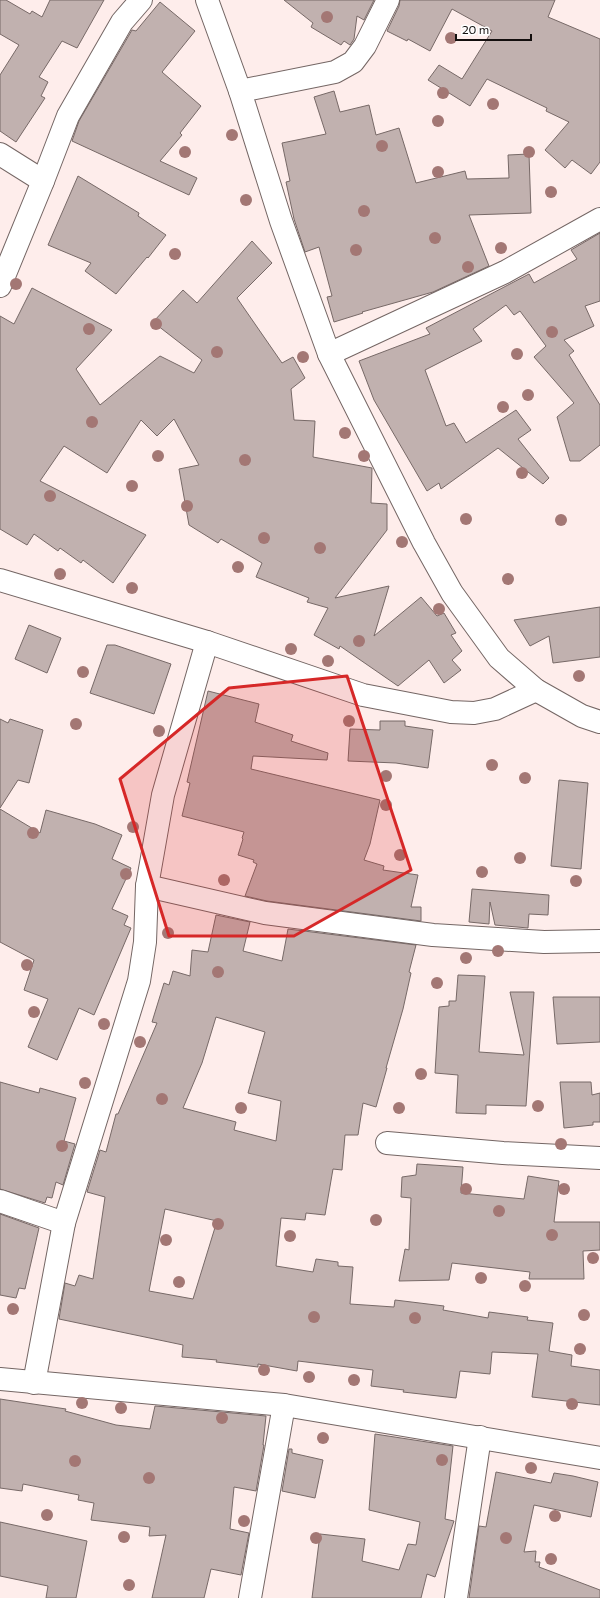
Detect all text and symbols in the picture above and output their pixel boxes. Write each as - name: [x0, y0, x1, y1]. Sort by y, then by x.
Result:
- scale bar: [456, 16, 531, 42]
- text: 20 m: [462, 22, 489, 36]

